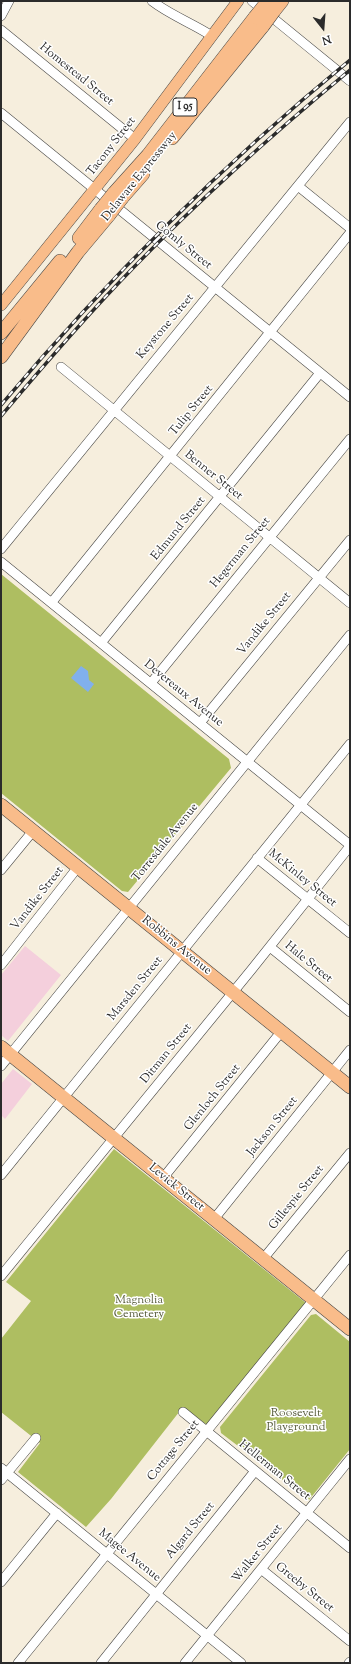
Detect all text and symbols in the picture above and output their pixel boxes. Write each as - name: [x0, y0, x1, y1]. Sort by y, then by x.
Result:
- north arrow: [303, 8, 343, 48]
- text: N: [320, 31, 333, 48]
- street label: Homestead Street: [36, 41, 116, 109]
- road number: I 95: [173, 98, 197, 116]
- street label: Tacony Street: [84, 115, 140, 179]
- street label: Delaware Expressway: [99, 129, 181, 225]
- street label: Comly Street: [152, 219, 214, 273]
- street label: Keystone Street: [134, 291, 198, 363]
- street label: Tulip Street: [167, 383, 217, 439]
- street label: Benner Street: [181, 448, 245, 504]
- street label: Edmund Street: [149, 494, 209, 564]
- street label: Hegerman Street: [208, 515, 274, 591]
- street label: Vandike Street: [235, 590, 295, 658]
- street label: Devereaux Avenue: [140, 658, 226, 730]
- street label: Torresdale Avenue: [130, 801, 202, 885]
- street label: McKinley Street: [265, 847, 339, 911]
- street label: Vandike Street: [9, 864, 67, 934]
- street label: Robbins Avenue: [138, 913, 214, 979]
- street label: Hale Street: [281, 939, 335, 987]
- street label: Marsden Street: [106, 954, 166, 1024]
- street label: Ditman Street: [138, 1021, 196, 1087]
- street label: Glenloch Street: [182, 1062, 244, 1134]
- street label: Jackson Street: [245, 1094, 301, 1160]
- street label: Levick Street: [145, 1161, 207, 1215]
- street label: Gillespie Street: [266, 1163, 328, 1233]
- park label: Magnolia Cemetery: [114, 1294, 164, 1322]
- park label: Roosevelt Playground: [267, 1407, 325, 1435]
- street label: Cottage Street: [145, 1418, 203, 1484]
- street label: Hellerman Street: [235, 1438, 313, 1504]
- street label: Algard Street: [164, 1500, 218, 1562]
- street label: Walker Street: [230, 1522, 286, 1586]
- street label: Magee Avenue: [95, 1526, 163, 1586]
- street label: Greeby Street: [272, 1560, 336, 1616]

